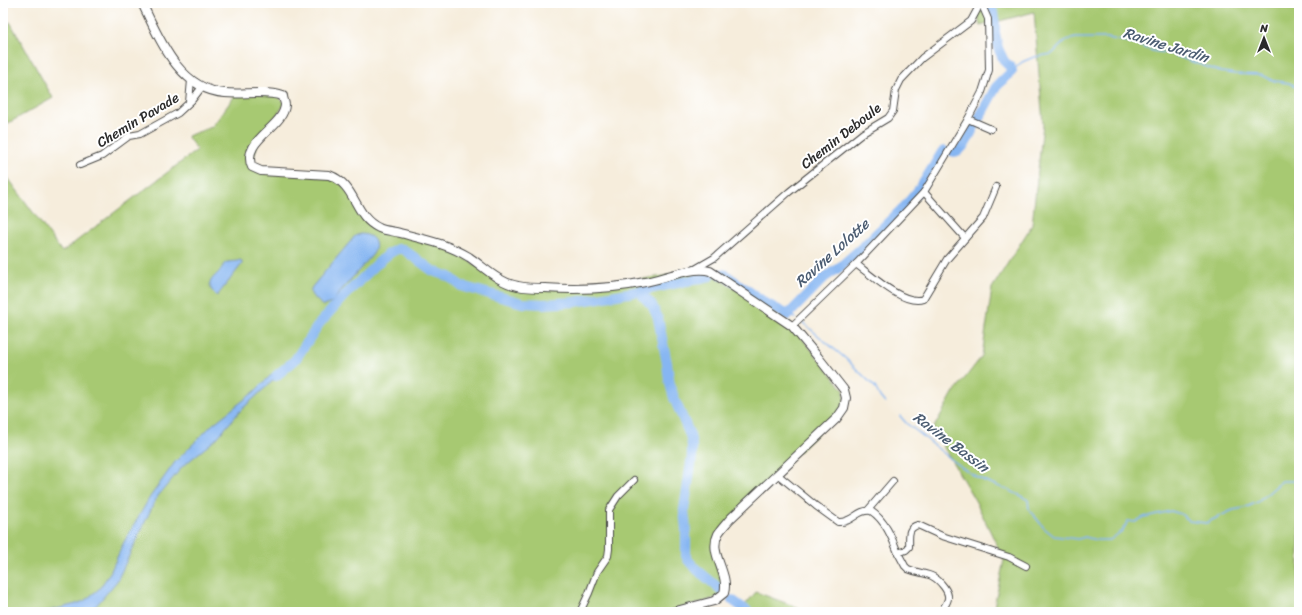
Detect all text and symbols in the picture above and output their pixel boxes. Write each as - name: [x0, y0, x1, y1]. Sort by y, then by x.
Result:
- north arrow: [1244, 18, 1284, 58]
- text: N: [1259, 19, 1268, 38]
- water label: Ravine Jardin: [1120, 20, 1214, 71]
- street label: Chemin Pavade: [92, 85, 184, 155]
- street label: Chemin Deboule: [795, 96, 887, 176]
- water label: Ravine Lolotte: [789, 211, 877, 294]
- water label: Ravine Bassin: [908, 405, 996, 480]

